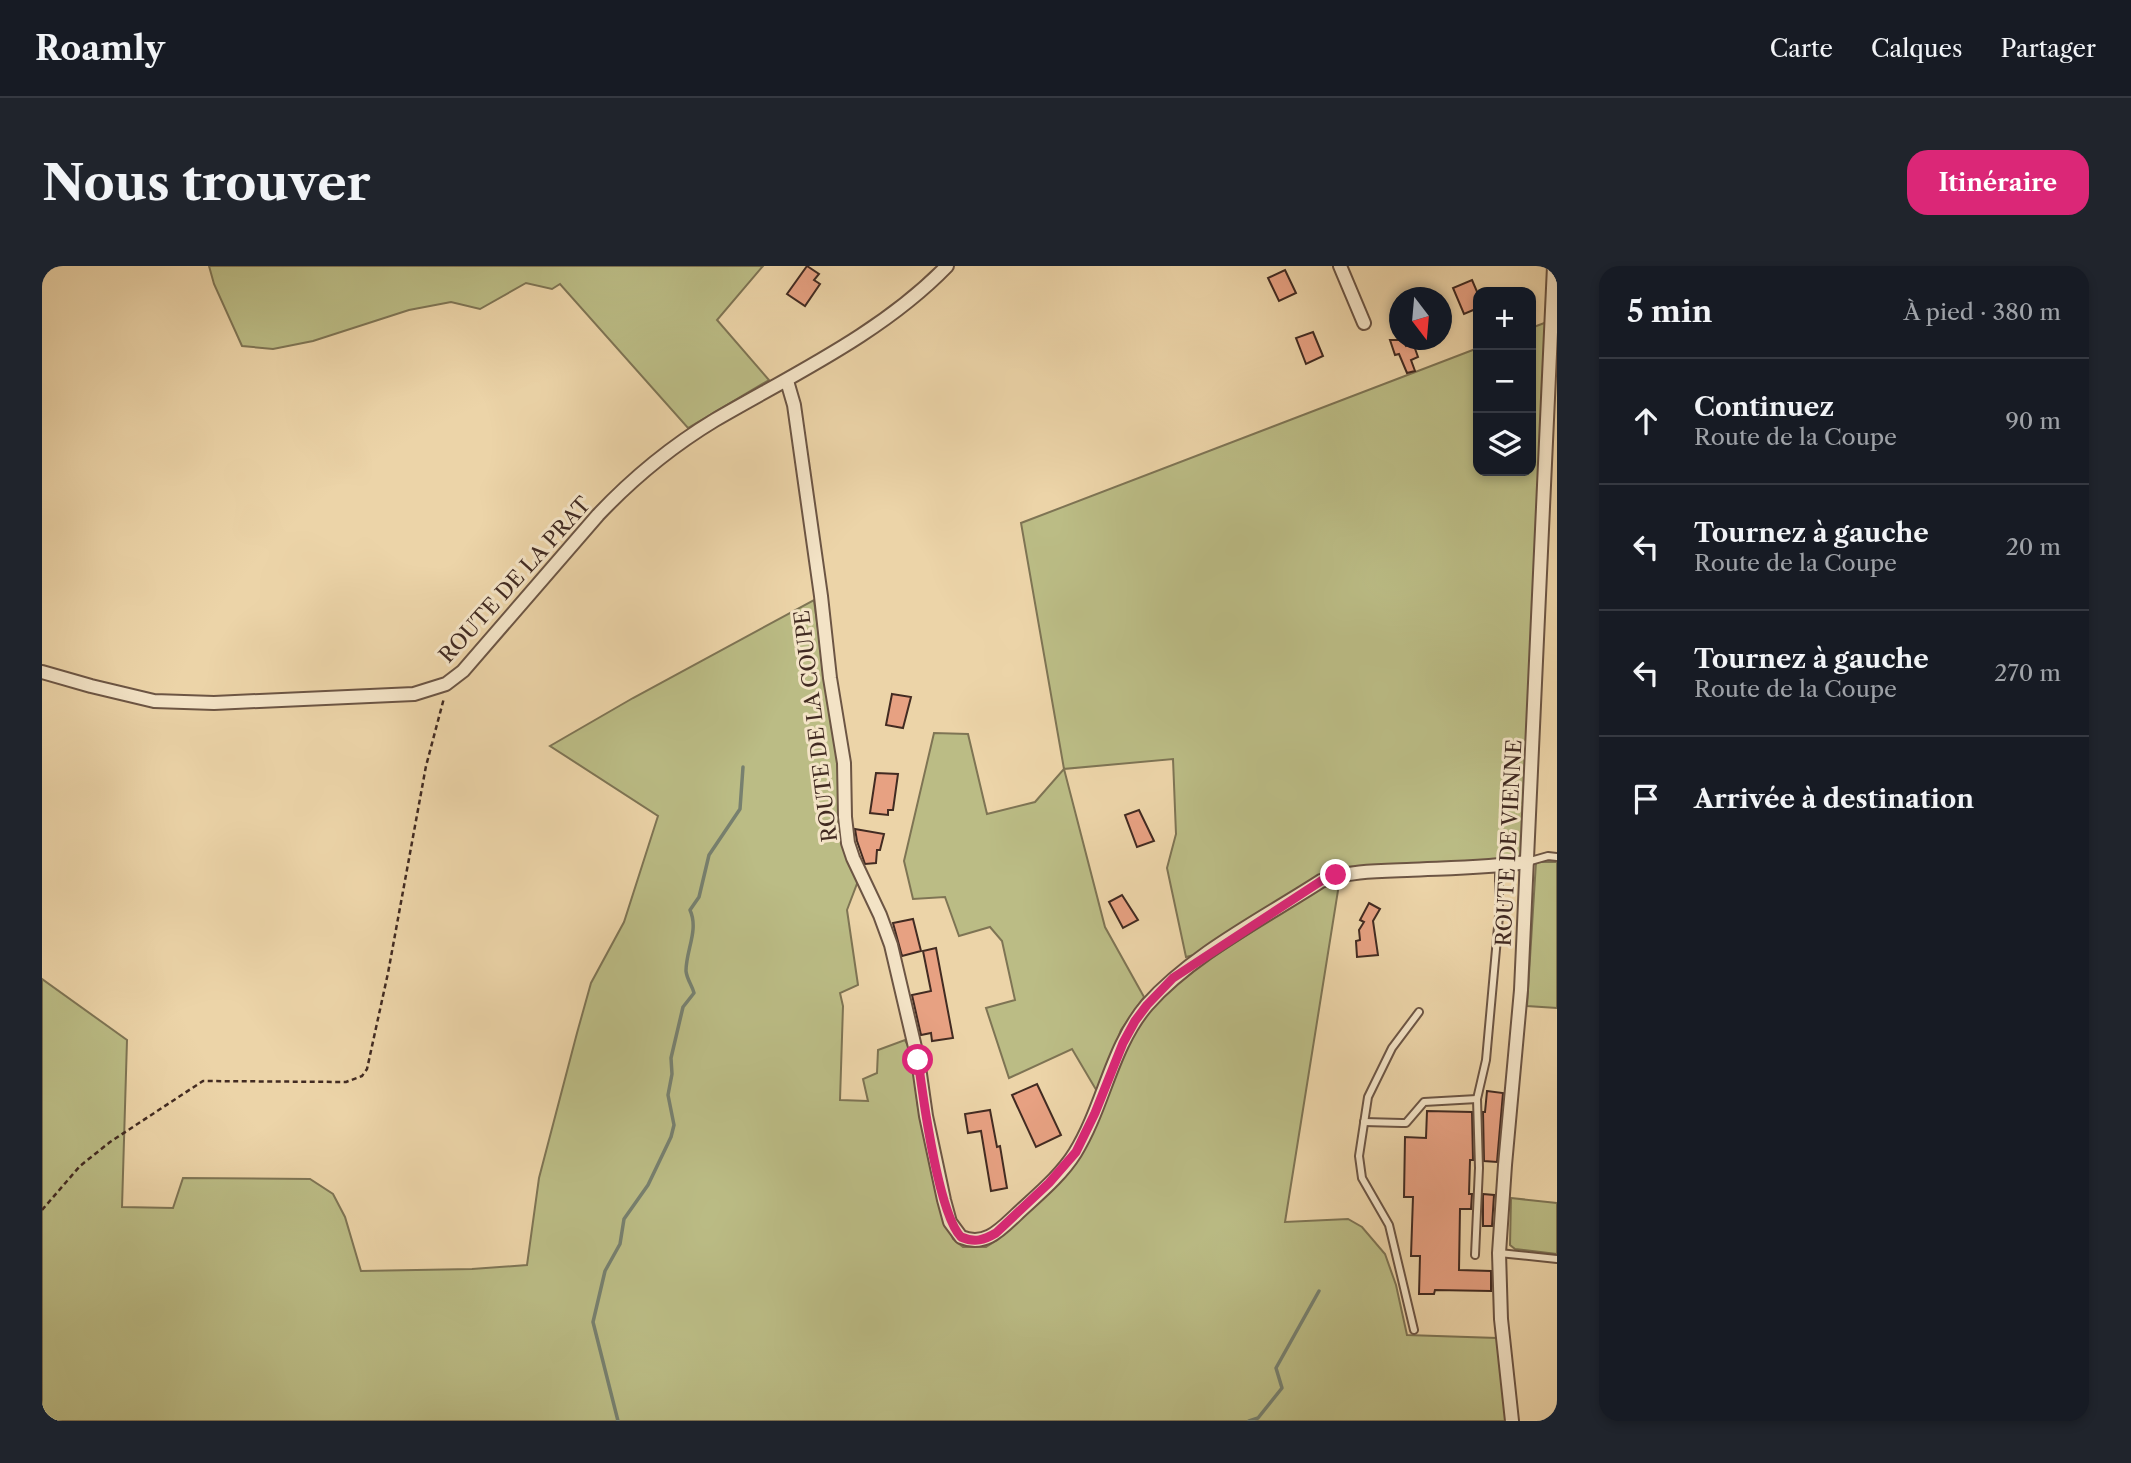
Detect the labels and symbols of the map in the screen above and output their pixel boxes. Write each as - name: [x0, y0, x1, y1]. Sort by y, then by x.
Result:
- north arrow: [1389, 287, 1452, 350]
- street label: ROUTE DE LA PRAT: [434, 491, 596, 668]
- street label: ROUTE DE LA COUPE: [789, 609, 842, 843]
- street label: ROUTE DE VIENNE: [1491, 739, 1526, 947]
- route end: [1320, 859, 1351, 890]
- route start: [902, 1044, 933, 1075]

